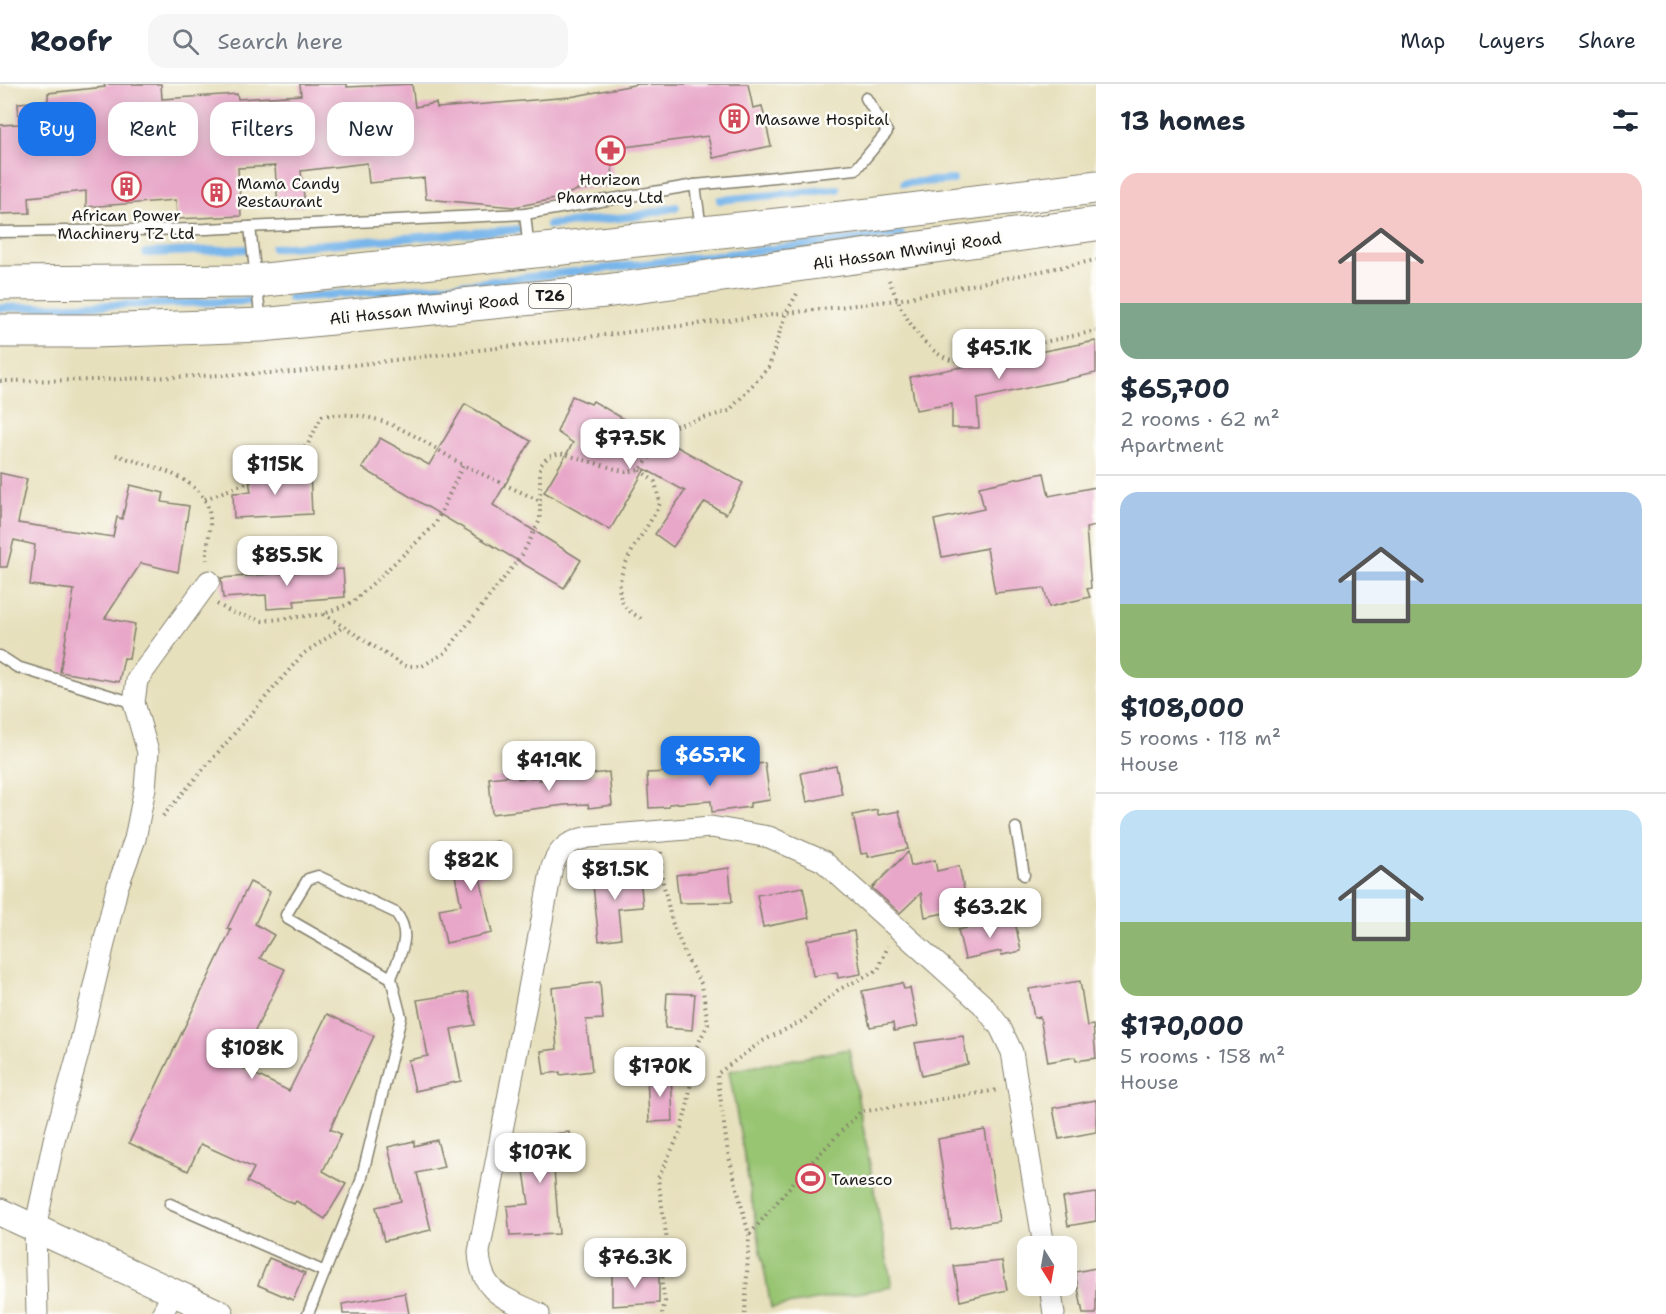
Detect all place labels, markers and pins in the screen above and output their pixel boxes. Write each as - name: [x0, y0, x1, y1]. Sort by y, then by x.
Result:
- building icon: Masawe Hospital: [718, 103, 750, 135]
- place label: Masawe Hospital: [755, 109, 889, 130]
- pharmacy icon: Horizon Pharmacy Ltd: [594, 135, 626, 167]
- place label: Horizon Pharmacy Ltd: [557, 169, 663, 208]
- building icon: African Power Machinery TZ Ltd: [110, 171, 142, 203]
- place label: Mama Candy Restaurant: [237, 173, 340, 212]
- building icon: Mama Candy Restaurant: [200, 176, 232, 208]
- place label: African Power Machinery TZ Ltd: [58, 205, 195, 244]
- pin: $45.1K: [950, 329, 1048, 380]
- pin: $77.5K: [581, 419, 679, 470]
- pin: $115K: [233, 445, 317, 496]
- pin: $85.5K: [238, 536, 336, 587]
- pin: $65.7K: [661, 736, 759, 787]
- pin: $41.9K: [500, 741, 598, 792]
- pin: $82K: [435, 841, 507, 892]
- pin: $81.5K: [566, 850, 664, 901]
- pin: $63.2K: [941, 888, 1039, 939]
- pin: $108K: [210, 1029, 294, 1080]
- pin: $170K: [618, 1047, 702, 1098]
- pin: $107K: [498, 1133, 582, 1184]
- sports icon: Tanesco: [794, 1163, 826, 1195]
- place label: Tanesco: [831, 1169, 893, 1190]
- pin: $76.3K: [586, 1238, 684, 1289]

